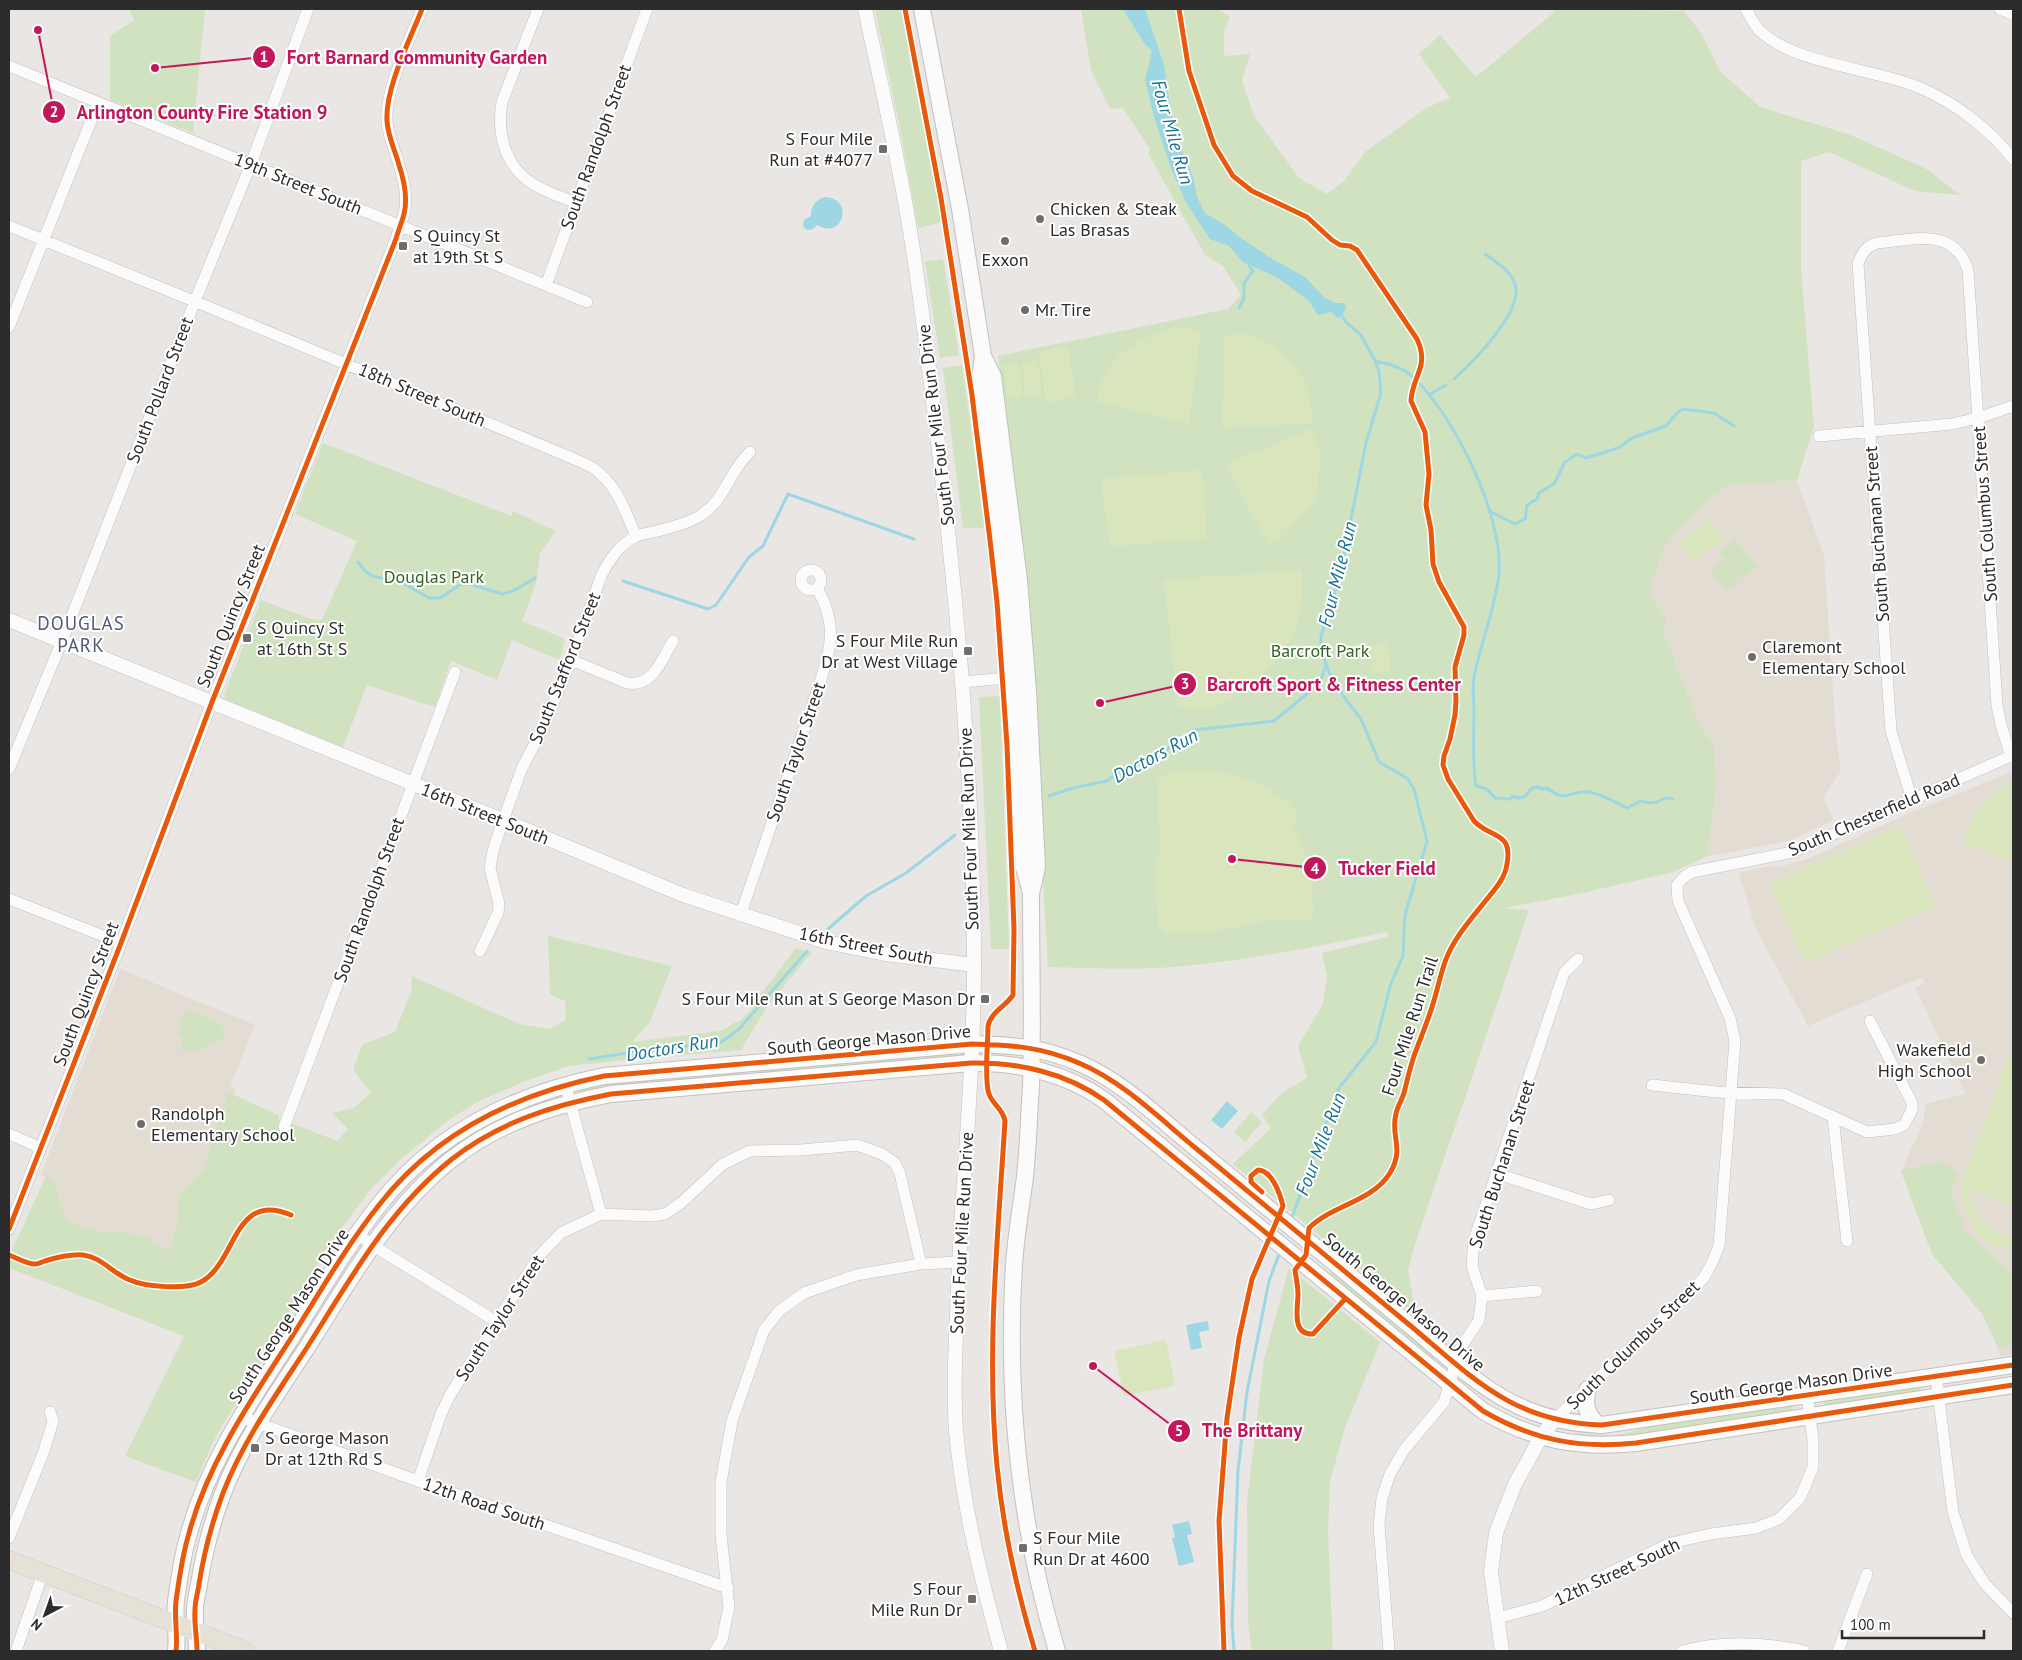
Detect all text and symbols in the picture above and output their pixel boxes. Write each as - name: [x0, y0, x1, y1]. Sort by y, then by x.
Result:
- callout: Fort Barnard Community Garden: [251, 40, 558, 74]
- text: Fort Barnard Community Garden: [287, 45, 547, 69]
- text: 1: [260, 47, 268, 66]
- street label: South Randolph Street: [555, 61, 636, 232]
- water label: Four Mile Run: [1147, 77, 1199, 187]
- callout: Arlington County Fire Station 9: [41, 95, 338, 129]
- text: Arlington County Fire Station 9: [76, 100, 328, 124]
- text: 2: [50, 102, 58, 121]
- place label: S Four Mile Run at #4077: [769, 127, 873, 171]
- marker: S Four Mile Run at #4077: [877, 143, 889, 155]
- street label: 19th Street South: [231, 147, 366, 220]
- place label: Chicken & Steak Las Brasas: [1050, 197, 1177, 241]
- marker: Chicken & Steak Las Brasas: [1034, 213, 1046, 225]
- place label: S Quincy St at 19th St S: [413, 224, 503, 268]
- marker: Exxon: [999, 235, 1011, 247]
- marker: S Quincy St at 19th St S: [397, 240, 409, 252]
- place label: Exxon: [982, 248, 1028, 271]
- place label: Mr. Tire: [1035, 298, 1091, 321]
- marker: Mr. Tire: [1019, 304, 1031, 316]
- street label: South Pollard Street: [121, 313, 198, 466]
- street label: South Four Mile Run Drive: [912, 323, 959, 527]
- street label: 18th Street South: [355, 357, 489, 432]
- street label: South Columbus Street: [1967, 425, 2002, 603]
- street label: South Buchanan Street: [1859, 445, 1894, 623]
- water label: Four Mile Run: [1312, 519, 1362, 629]
- street label: South Quincy Street: [191, 541, 270, 691]
- park label: Douglas Park: [384, 565, 485, 588]
- street label: South Stafford Street: [524, 589, 605, 747]
- district label: DOUGLAS PARK: [37, 611, 125, 657]
- place label: S Quincy St at 16th St S: [257, 616, 347, 660]
- place label: S Four Mile Run Dr at West Village: [821, 629, 958, 673]
- marker: S Quincy St at 16th St S: [241, 632, 253, 644]
- place label: Claremont Elementary School: [1762, 635, 1906, 679]
- park label: Barcroft Park: [1271, 639, 1370, 662]
- marker: S Four Mile Run Dr at West Village: [962, 645, 974, 657]
- marker: Claremont Elementary School: [1746, 651, 1758, 663]
- callout: Barcroft Sport & Fitness Center: [1172, 667, 1471, 701]
- text: Barcroft Sport & Fitness Center: [1207, 672, 1461, 696]
- text: 3: [1181, 674, 1189, 693]
- street label: South Taylor Street: [761, 679, 830, 825]
- water label: Doctors Run: [1108, 722, 1202, 788]
- street label: South Four Mile Run Drive: [953, 727, 984, 931]
- street label: South Chesterfield Road: [1784, 768, 1963, 861]
- street label: 16th Street South: [418, 777, 553, 850]
- street label: South Randolph Street: [328, 814, 409, 985]
- callout: Tucker Field: [1303, 851, 1446, 885]
- text: Tucker Field: [1338, 856, 1436, 880]
- text: 4: [1311, 859, 1320, 878]
- street label: South Quincy Street: [47, 918, 124, 1069]
- street label: 16th Street South: [797, 921, 935, 970]
- street label: Four Mile Run Trail: [1376, 952, 1443, 1099]
- place label: S Four Mile Run at S George Mason Dr: [681, 987, 975, 1010]
- marker: S Four Mile Run at S George Mason Dr: [979, 993, 991, 1005]
- street label: South George Mason Drive: [766, 1019, 972, 1060]
- water label: Doctors Run: [624, 1028, 720, 1066]
- place label: Wakefield High School: [1878, 1038, 1972, 1082]
- marker: Wakefield High School: [1975, 1054, 1987, 1066]
- street label: South Buchanan Street: [1463, 1077, 1540, 1251]
- water label: Four Mile Run: [1289, 1089, 1351, 1199]
- place label: Randolph Elementary School: [151, 1102, 295, 1146]
- marker: Randolph Elementary School: [135, 1118, 147, 1130]
- street label: South Four Mile Run Drive: [945, 1131, 978, 1335]
- street label: South George Mason Drive: [223, 1224, 354, 1408]
- street label: South George Mason Drive: [1319, 1227, 1490, 1376]
- street label: South Taylor Street: [450, 1250, 549, 1385]
- street label: South Columbus Street: [1561, 1275, 1704, 1414]
- street label: South George Mason Drive: [1688, 1358, 1894, 1409]
- callout: The Brittany: [1167, 1414, 1312, 1448]
- text: The Brittany: [1202, 1418, 1303, 1442]
- text: 5: [1175, 1421, 1183, 1440]
- place label: S George Mason Dr at 12th Rd S: [265, 1426, 389, 1470]
- marker: S George Mason Dr at 12th Rd S: [249, 1442, 261, 1454]
- street label: 12th Road South: [420, 1472, 548, 1535]
- place label: S Four Mile Run Dr at 4600: [1033, 1526, 1150, 1570]
- street label: 12th Street South: [1550, 1532, 1683, 1611]
- marker: S Four Mile Run Dr at 4600: [1017, 1542, 1029, 1554]
- place label: S Four Mile Run Dr: [871, 1577, 962, 1621]
- north arrow: [20, 1590, 70, 1640]
- marker: S Four Mile Run Dr: [966, 1593, 978, 1605]
- scale bar: [1842, 1608, 1984, 1640]
- text: N: [27, 1615, 46, 1635]
- text: 100 m: [1850, 1615, 1891, 1634]

